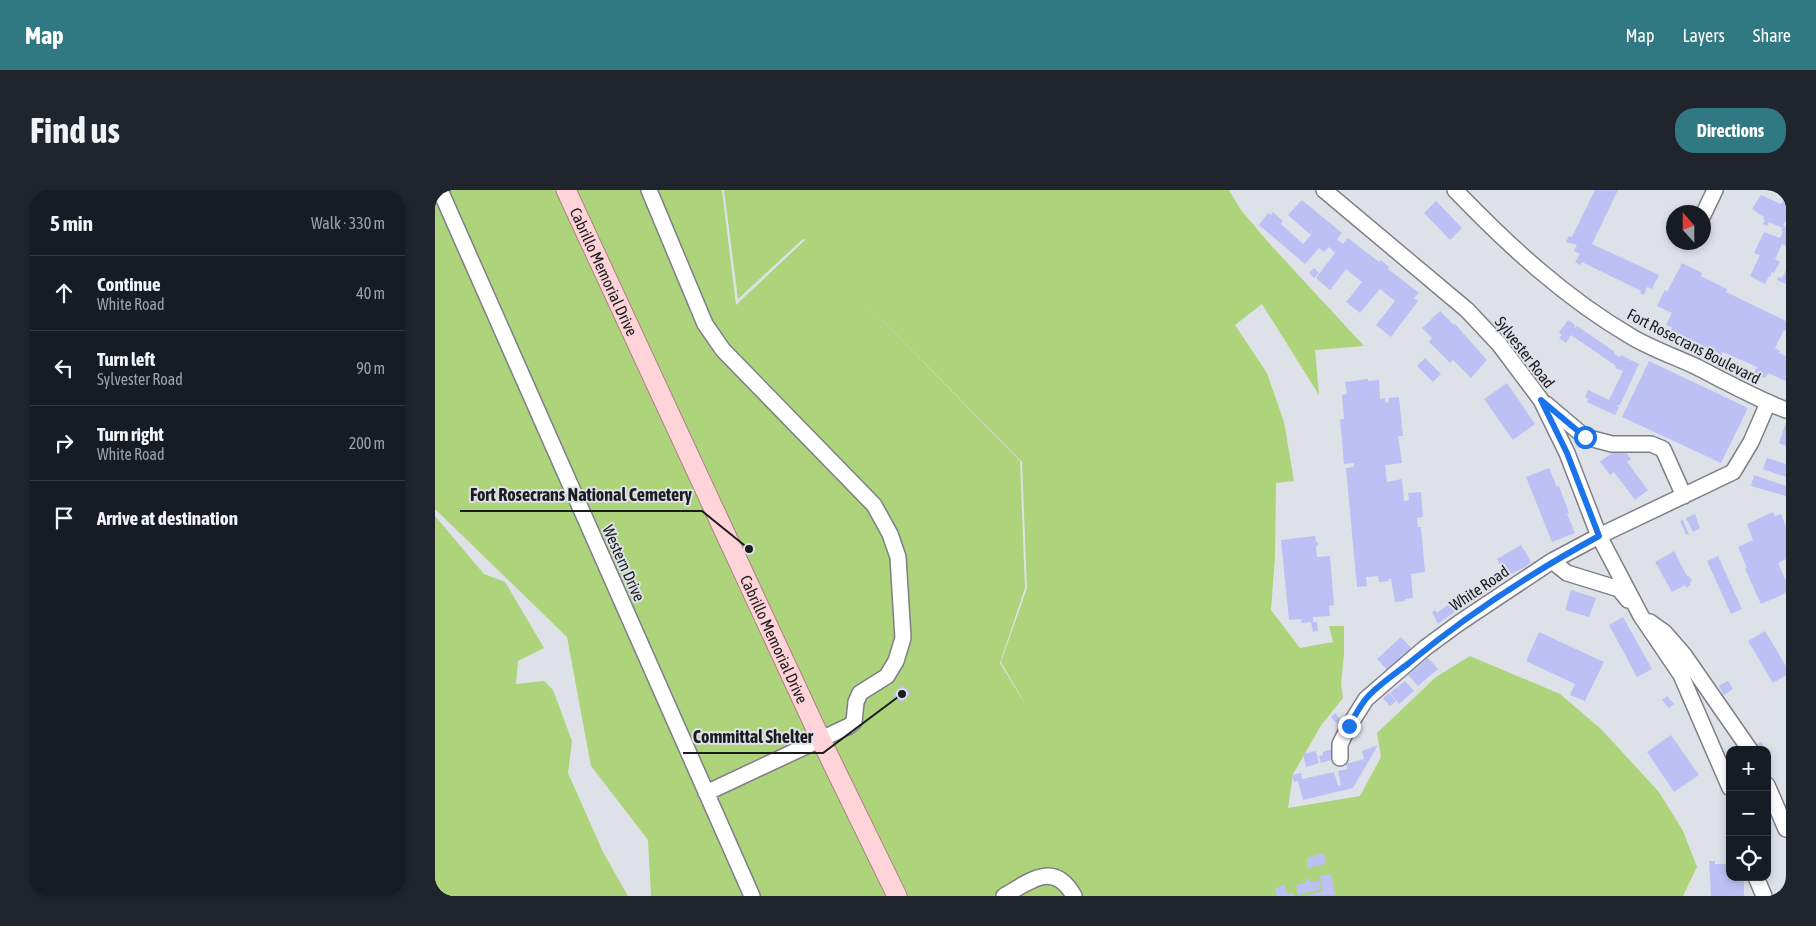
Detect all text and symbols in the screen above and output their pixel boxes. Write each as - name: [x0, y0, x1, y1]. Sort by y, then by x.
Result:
- text: Map: [25, 22, 64, 49]
- text: Map: [1625, 25, 1654, 46]
- text: Layers: [1682, 25, 1725, 46]
- text: Share: [1753, 25, 1791, 46]
- button: Directions: [1675, 108, 1786, 153]
- text: Find us: [30, 110, 120, 150]
- street label: Cabrillo Memorial Drive: [566, 205, 641, 339]
- north arrow: [1666, 205, 1711, 250]
- text: 5 min: [50, 211, 93, 235]
- text: Walk · 330 m: [311, 214, 385, 232]
- text: Continue: [97, 273, 161, 295]
- icon: ahead: [50, 279, 78, 307]
- text: 40 m: [356, 284, 385, 302]
- text: White Road: [97, 295, 165, 313]
- street label: Fort Rosecrans Boulevard: [1624, 305, 1764, 387]
- street label: Sylvester Road: [1491, 313, 1558, 392]
- text: Turn left: [97, 348, 155, 370]
- icon: left: [50, 354, 78, 382]
- text: 90 m: [356, 359, 385, 377]
- text: Sylvester Road: [97, 370, 183, 388]
- text: Turn right: [97, 423, 164, 445]
- route start: [1574, 426, 1597, 449]
- icon: right: [50, 429, 78, 457]
- text: 200 m: [349, 434, 385, 452]
- text: White Road: [97, 445, 165, 463]
- callout: Fort Rosecrans National Cemetery: [460, 478, 702, 511]
- text: Fort Rosecrans National Cemetery: [470, 484, 693, 505]
- icon: arrive: [50, 504, 78, 532]
- text: Arrive at destination: [97, 507, 238, 529]
- street label: Western Drive: [599, 522, 649, 604]
- street label: White Road: [1446, 562, 1512, 614]
- street label: Cabrillo Memorial Drive: [737, 572, 812, 706]
- route end: [1338, 715, 1361, 738]
- callout: Committal Shelter: [683, 720, 823, 753]
- text: Committal Shelter: [693, 726, 814, 747]
- map controls: [1726, 746, 1771, 881]
- button: +: [1726, 746, 1771, 791]
- button: −: [1726, 791, 1771, 836]
- button: locate: [1726, 836, 1771, 881]

